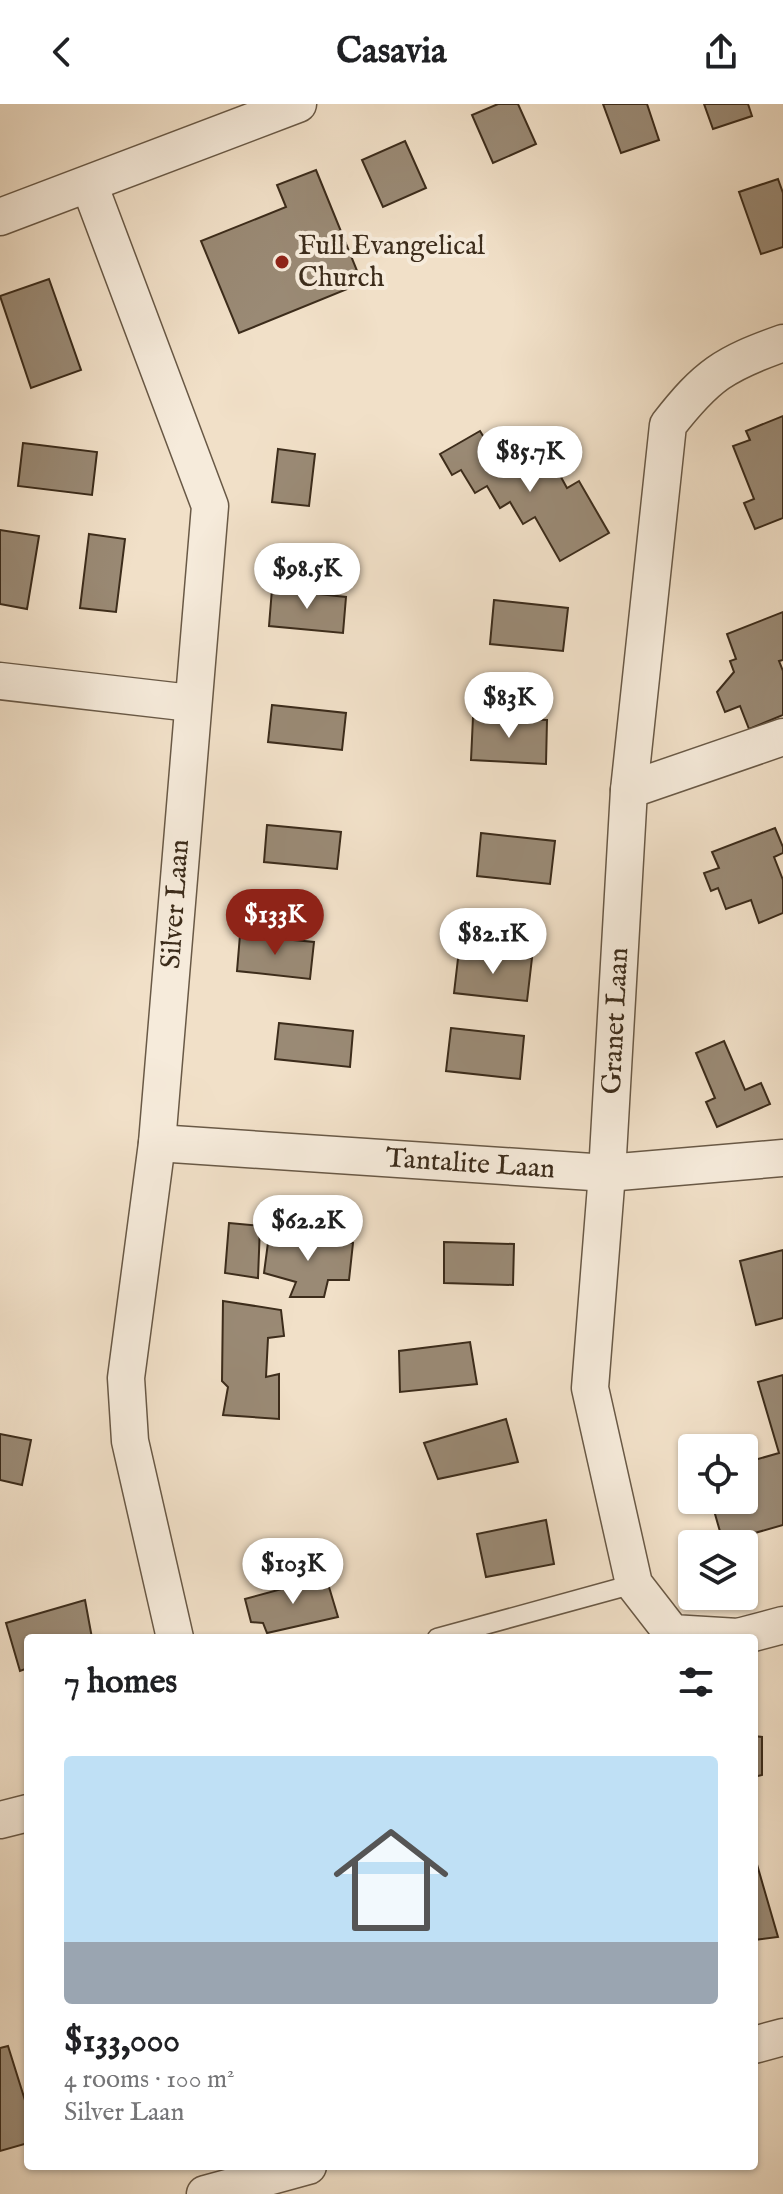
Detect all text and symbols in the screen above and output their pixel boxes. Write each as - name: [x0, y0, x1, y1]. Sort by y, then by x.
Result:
- text: Casavia: [336, 29, 447, 75]
- icon: back: [40, 30, 84, 74]
- icon: share: [699, 30, 743, 74]
- place label: Full Evangelical Church: [298, 229, 485, 296]
- marker: Full Evangelical Church: [273, 253, 291, 271]
- pin: $85.7K: [465, 426, 595, 494]
- text: $85.7K: [495, 435, 565, 468]
- pin: $98.5K: [242, 543, 372, 611]
- text: $98.5K: [272, 552, 342, 585]
- pin: $83K: [462, 672, 556, 740]
- text: $83K: [482, 681, 536, 714]
- street label: Silver Laan: [154, 838, 198, 970]
- pin: $133K: [219, 889, 331, 957]
- text: $133K: [244, 898, 306, 931]
- pin: $82.1K: [428, 908, 558, 976]
- text: $82.1K: [458, 917, 528, 950]
- street label: Granet Laan: [595, 947, 637, 1095]
- street label: Tantalite Laan: [384, 1141, 556, 1187]
- pin: $62.2K: [243, 1195, 373, 1263]
- text: $62.2K: [271, 1204, 345, 1237]
- map controls: [678, 1434, 758, 1610]
- button: locate: [678, 1434, 758, 1514]
- button: layers: [678, 1530, 758, 1610]
- pin: $103K: [237, 1538, 349, 1606]
- text: $103K: [260, 1547, 326, 1580]
- icon: filters: [674, 1660, 718, 1704]
- text: 7 homes: [64, 1661, 177, 1704]
- icon: home: [319, 1808, 463, 1952]
- text: $133,000: [64, 2020, 180, 2063]
- text: 4 rooms · 100 m²: [64, 2063, 234, 2096]
- text: Silver Laan: [64, 2096, 184, 2129]

